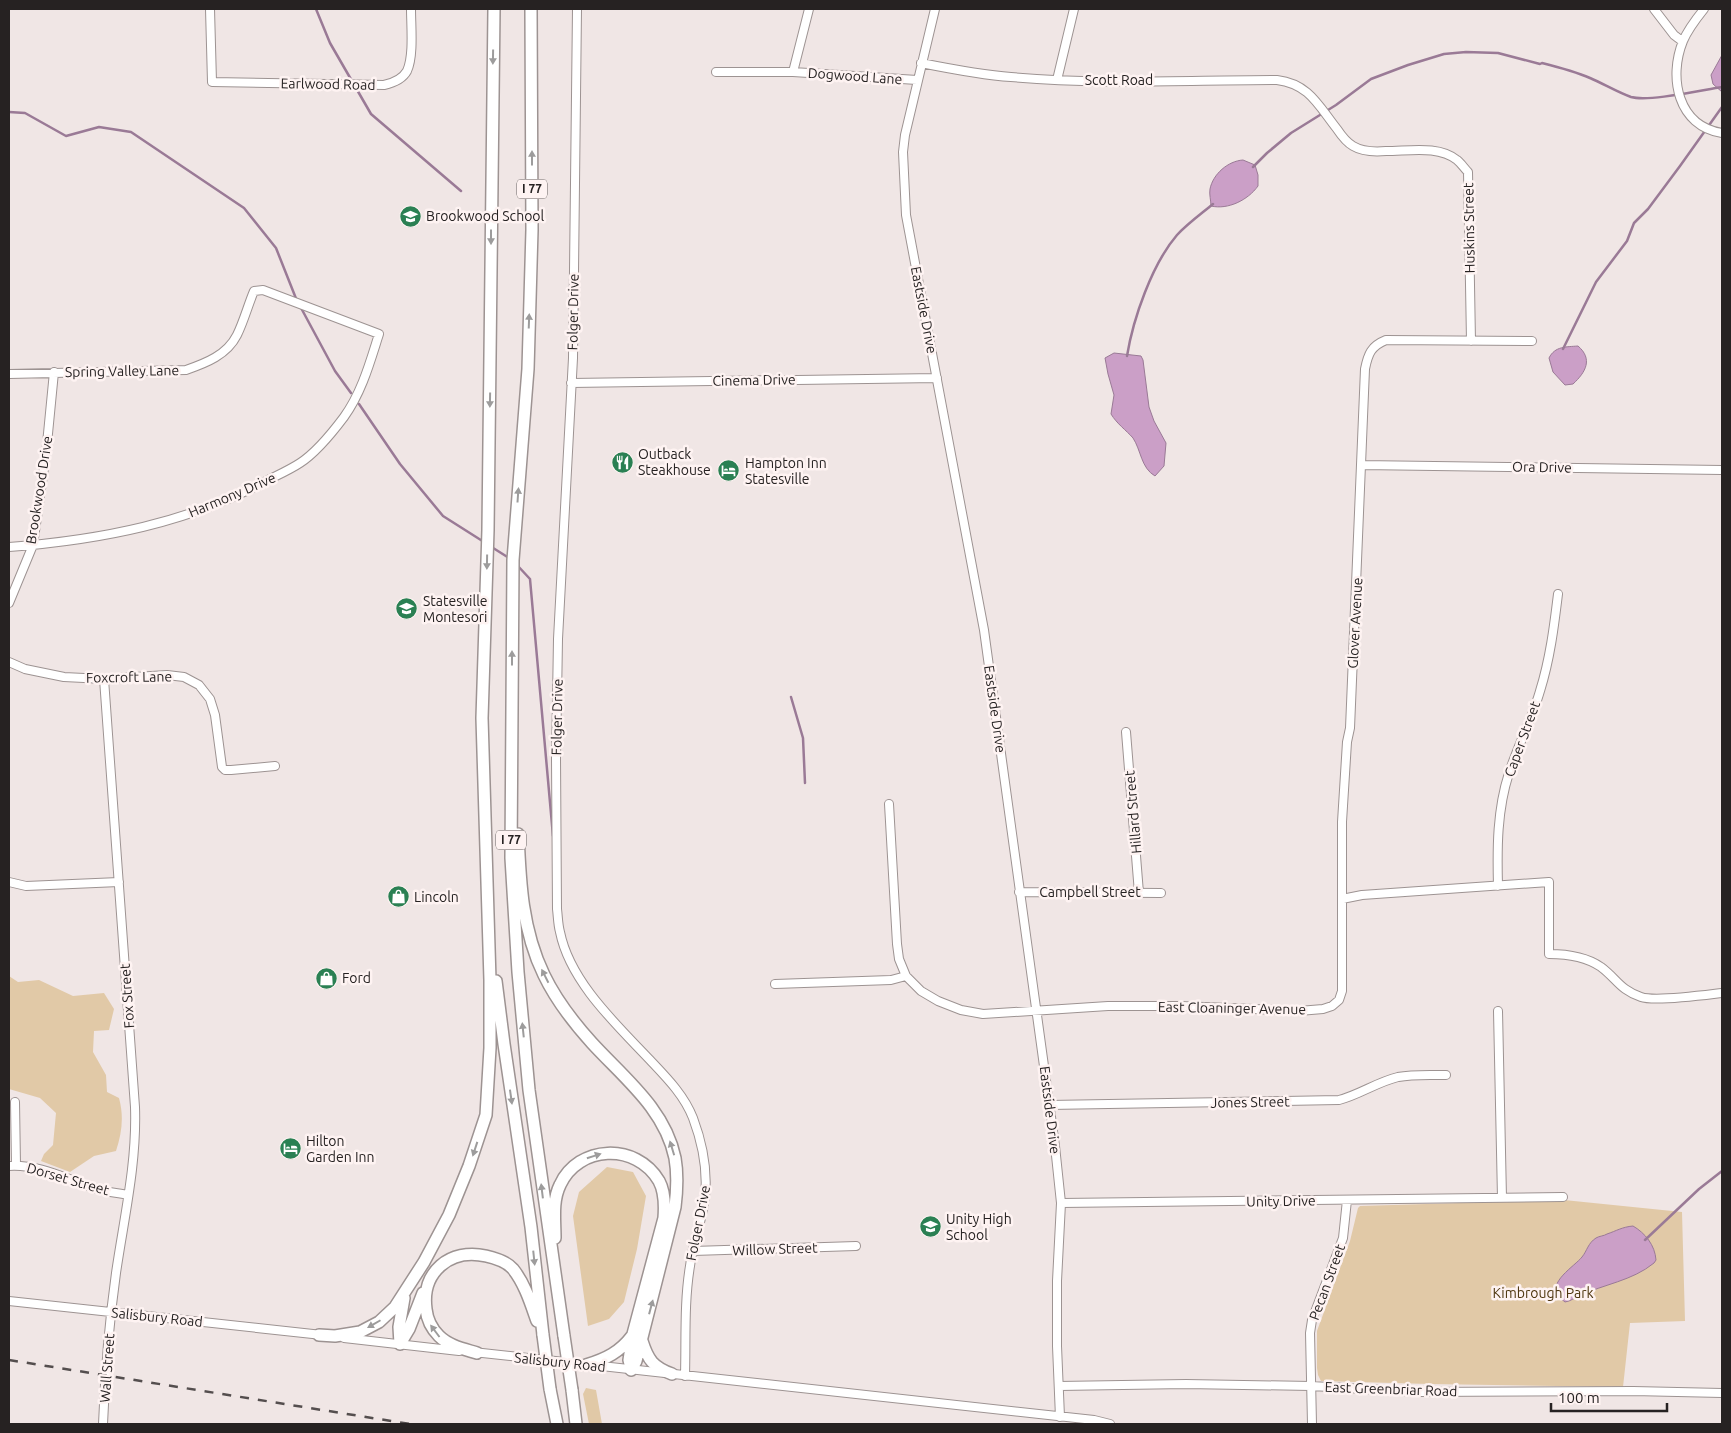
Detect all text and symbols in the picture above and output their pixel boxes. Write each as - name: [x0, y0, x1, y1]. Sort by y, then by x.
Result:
- one-way arrow: [489, 50, 497, 66]
- street label: Dogwood Lane: [807, 65, 903, 87]
- street label: Scott Road: [1085, 72, 1153, 88]
- street label: Earlwood Road: [280, 75, 376, 93]
- one-way arrow: [528, 150, 536, 166]
- road number: I 77: [517, 180, 547, 198]
- street label: Huskins Street: [1460, 182, 1478, 273]
- school or university icon: Brookwood School: [398, 204, 422, 228]
- place label: Brookwood School: [426, 208, 545, 224]
- one-way arrow: [487, 230, 495, 246]
- street label: Eastside Drive: [908, 265, 940, 355]
- street label: Folger Drive: [564, 274, 582, 350]
- one-way arrow: [525, 312, 533, 328]
- street label: Spring Valley Lane: [65, 362, 179, 380]
- street label: Cinema Drive: [712, 371, 796, 389]
- one-way arrow: [486, 392, 494, 408]
- street label: Brookwood Drive: [23, 435, 55, 545]
- place label: Outback Steakhouse: [638, 446, 711, 478]
- restaurant icon: Outback Steakhouse: [610, 450, 634, 474]
- place label: Hampton Inn Statesville: [745, 455, 827, 487]
- street label: Ora Drive: [1512, 458, 1572, 476]
- hotel icon: Hampton Inn Statesville: [717, 459, 741, 483]
- street label: Harmony Drive: [186, 469, 278, 521]
- one-way arrow: [514, 487, 522, 503]
- one-way arrow: [483, 555, 491, 571]
- street label: Glover Avenue: [1345, 577, 1365, 669]
- place label: Statesville Montesori: [423, 593, 488, 625]
- school or university icon: Statesville Montesori: [395, 597, 419, 621]
- one-way arrow: [508, 649, 516, 665]
- street label: Eastside Drive: [981, 664, 1009, 754]
- street label: Foxcroft Lane: [86, 668, 172, 686]
- street label: Folger Drive: [548, 679, 566, 755]
- street label: Caper Street: [1501, 699, 1543, 779]
- street label: Hillard Street: [1121, 769, 1145, 854]
- road number: I 77: [496, 830, 526, 850]
- street label: Campbell Street: [1039, 884, 1141, 900]
- shop icon: Lincoln: [386, 885, 410, 909]
- place label: Lincoln: [414, 889, 459, 905]
- street label: Fox Street: [117, 963, 137, 1029]
- shop icon: Ford: [314, 966, 338, 990]
- one-way arrow: [541, 969, 549, 984]
- place label: Ford: [342, 970, 371, 986]
- street label: East Cloaninger Avenue: [1158, 999, 1306, 1017]
- one-way arrow: [519, 1021, 527, 1037]
- street label: Eastside Drive: [1037, 1065, 1063, 1155]
- one-way arrow: [508, 1089, 516, 1105]
- street label: Jones Street: [1210, 1093, 1290, 1111]
- place label: Hilton Garden Inn: [306, 1133, 374, 1165]
- hotel icon: Hilton Garden Inn: [278, 1137, 302, 1161]
- one-way arrow: [667, 1140, 675, 1155]
- one-way arrow: [470, 1142, 478, 1157]
- one-way arrow: [587, 1151, 602, 1159]
- street label: Dorset Street: [25, 1160, 112, 1199]
- one-way arrow: [538, 1183, 546, 1199]
- street label: Folger Drive: [683, 1184, 713, 1262]
- street label: Unity Drive: [1246, 1192, 1316, 1210]
- place label: Unity High School: [946, 1211, 1012, 1243]
- school or university icon: Unity High School: [918, 1215, 942, 1239]
- street label: Willow Street: [732, 1239, 818, 1258]
- street label: Pecan Street: [1306, 1241, 1348, 1322]
- one-way arrow: [530, 1250, 538, 1266]
- park label: Kimbrough Park: [1492, 1285, 1594, 1301]
- one-way arrow: [647, 1299, 655, 1314]
- street label: Salisbury Road: [111, 1304, 203, 1330]
- one-way arrow: [367, 1320, 382, 1328]
- one-way arrow: [430, 1325, 441, 1338]
- street label: Wall Street: [97, 1332, 117, 1403]
- street label: Salisbury Road: [514, 1349, 606, 1375]
- street label: East Greenbriar Road: [1324, 1379, 1458, 1399]
- scale bar: [1551, 1380, 1667, 1412]
- text: 100 m: [1558, 1389, 1600, 1406]

